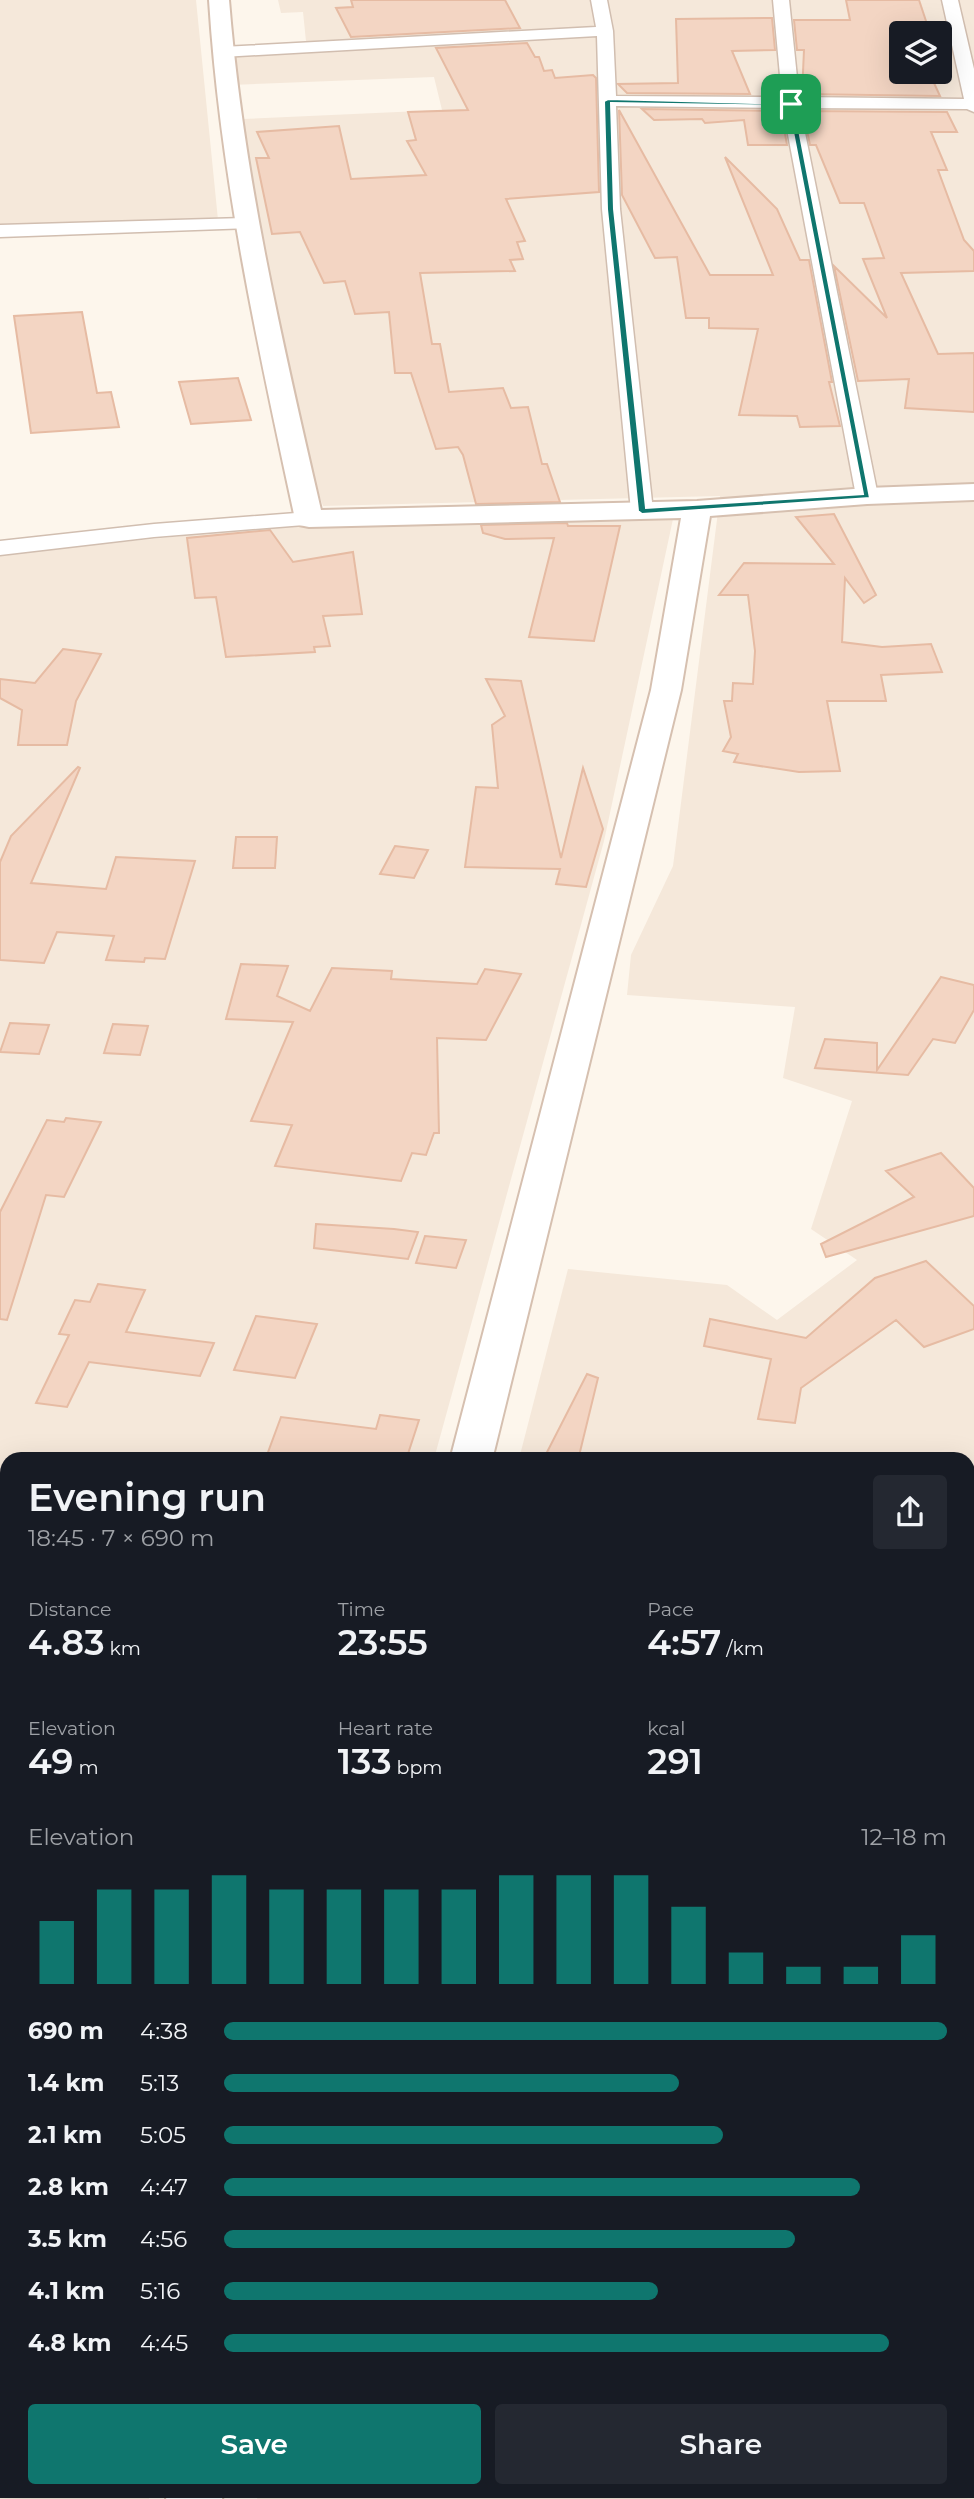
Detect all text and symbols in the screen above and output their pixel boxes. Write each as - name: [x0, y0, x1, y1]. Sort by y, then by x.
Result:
- map controls: [889, 21, 952, 84]
- button: layers: [889, 21, 952, 84]
- pin: [761, 74, 821, 134]
- icon: arrive: [772, 85, 810, 123]
- text: Evening run: [28, 1474, 266, 1521]
- button: share: [873, 1475, 947, 1549]
- text: 18:45 · 7 × 690 m: [28, 1524, 214, 1552]
- text: Distance: [28, 1598, 111, 1621]
- text: Time: [338, 1598, 385, 1621]
- text: Pace: [647, 1598, 694, 1621]
- text: 4.83: [28, 1621, 105, 1664]
- text: 23:55: [338, 1621, 428, 1664]
- text: 4:57: [647, 1621, 721, 1664]
- text: km: [105, 1637, 141, 1660]
- text: /km: [721, 1637, 764, 1660]
- text: Elevation: [28, 1717, 116, 1740]
- text: Heart rate: [338, 1717, 433, 1740]
- text: kcal: [647, 1717, 685, 1740]
- text: 49: [28, 1740, 74, 1783]
- text: 133: [338, 1740, 392, 1783]
- text: 291: [647, 1740, 703, 1783]
- text: m: [74, 1756, 99, 1779]
- text: bpm: [392, 1756, 442, 1779]
- text: Elevation: [28, 1823, 134, 1851]
- text: 12–18 m: [861, 1823, 947, 1851]
- text: 690 m: [28, 2017, 104, 2045]
- text: 4:38: [140, 2017, 188, 2045]
- text: 1.4 km: [28, 2069, 105, 2097]
- text: 5:13: [140, 2069, 179, 2097]
- text: 2.1 km: [28, 2121, 102, 2149]
- text: 5:05: [140, 2121, 186, 2149]
- text: 2.8 km: [28, 2173, 109, 2201]
- text: 4:47: [140, 2173, 188, 2201]
- text: 3.5 km: [28, 2225, 107, 2253]
- text: 4:56: [140, 2225, 187, 2253]
- text: 4.1 km: [28, 2277, 105, 2305]
- text: 5:16: [140, 2277, 180, 2305]
- text: 4.8 km: [28, 2329, 111, 2357]
- text: 4:45: [140, 2329, 188, 2357]
- button: Save: [28, 2404, 481, 2484]
- button: Share: [495, 2404, 947, 2484]

